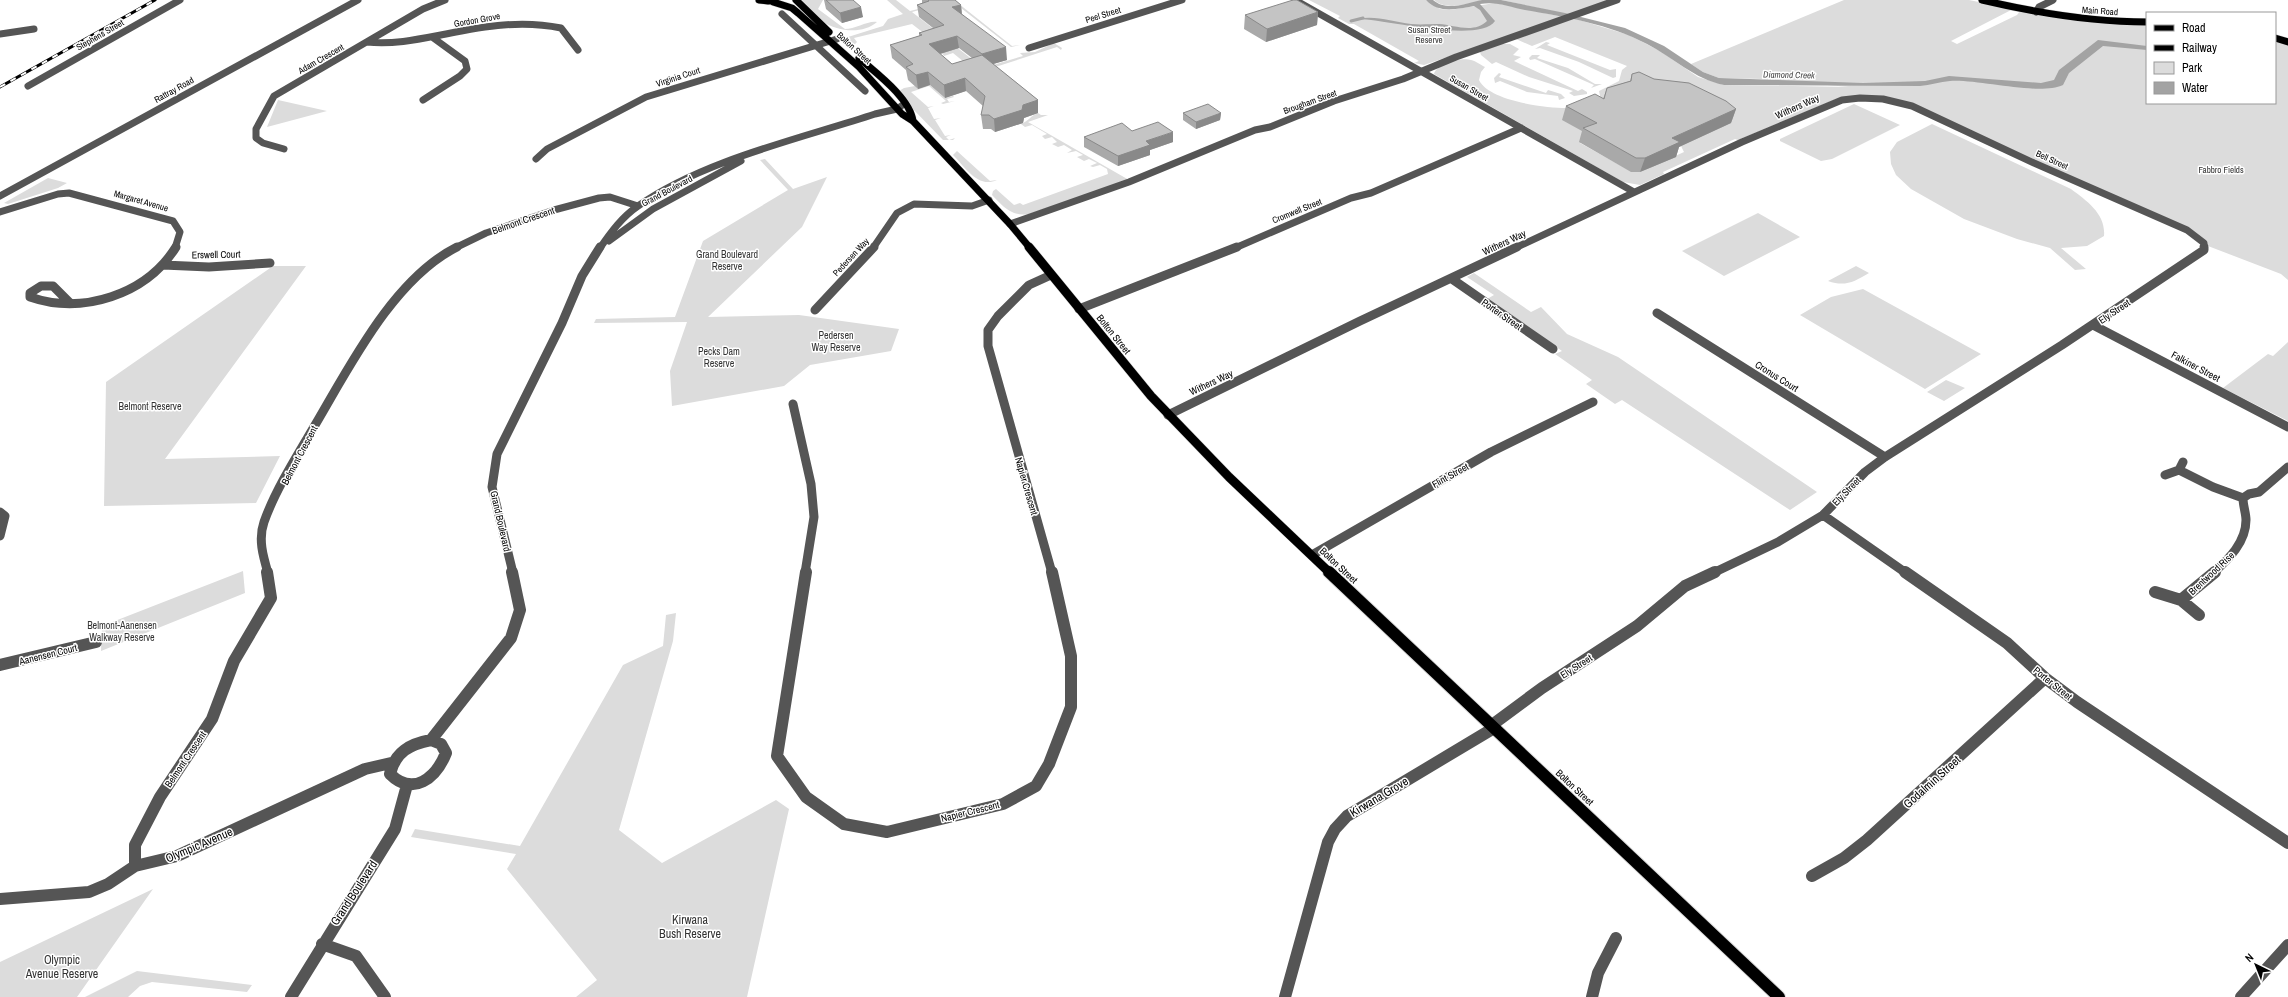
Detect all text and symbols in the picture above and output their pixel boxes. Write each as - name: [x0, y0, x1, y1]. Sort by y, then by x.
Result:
- street label: Peel Street: [1084, 4, 1122, 26]
- street label: Main Road: [2082, 4, 2118, 18]
- street label: Gordon Grove: [453, 10, 501, 30]
- legend: [2146, 12, 2276, 104]
- street label: Stephens Street: [74, 17, 126, 53]
- text: Road: [2182, 20, 2206, 36]
- park label: Susan Street Reserve: [1408, 24, 1450, 46]
- street label: Bolton Street: [834, 29, 874, 67]
- text: Railway: [2182, 40, 2217, 56]
- street label: Adam Crescent: [295, 41, 346, 77]
- text: Park: [2182, 60, 2202, 76]
- street label: Virginia Court: [654, 64, 702, 90]
- water label: Diamond Creek: [1763, 69, 1815, 81]
- street label: Susan Street: [1448, 72, 1490, 104]
- street label: Rattray Road: [152, 74, 196, 106]
- text: Water: [2182, 80, 2209, 96]
- street label: Brougham Street: [1282, 87, 1338, 117]
- street label: Withers Way: [1773, 91, 1822, 122]
- street label: Bell Street: [2034, 148, 2070, 172]
- park label: Fabbro Fields: [2198, 164, 2244, 176]
- street label: Grand Boulevard: [640, 173, 694, 209]
- street label: Margaret Avenue: [112, 188, 170, 214]
- street label: Cromwell Street: [1270, 196, 1324, 226]
- street label: Belmont Crescent: [490, 203, 557, 237]
- street label: Withers Way: [1480, 226, 1529, 258]
- street label: Pedersen Way: [830, 235, 872, 279]
- street label: Erswell Court: [192, 248, 241, 261]
- park label: Grand Boulevard Reserve: [696, 248, 758, 273]
- street label: Porter Street: [1479, 296, 1525, 333]
- street label: Ely Street: [2096, 296, 2133, 327]
- street label: Bolton Street: [1094, 312, 1134, 357]
- park label: Pedersen Way Reserve: [812, 329, 861, 354]
- park label: Pecks Dam Reserve: [698, 345, 740, 370]
- street label: Falkiner Street: [2169, 348, 2223, 385]
- street label: Cronus Court: [1753, 358, 1801, 395]
- street label: Withers Way: [1187, 366, 1236, 398]
- park label: Belmont Reserve: [119, 400, 182, 413]
- street label: Belmont Crescent: [278, 423, 321, 487]
- street label: Napier Crescent: [1012, 456, 1041, 517]
- street label: Flint Street: [1430, 460, 1472, 491]
- street label: Ely Street: [1829, 474, 1864, 509]
- street label: Grand Boulevard: [487, 489, 514, 553]
- street label: Bolton Street: [1317, 544, 1361, 587]
- street label: Brentwood Rise: [2186, 548, 2237, 598]
- park label: Belmont-Aanensen Walkway Reserve: [87, 619, 157, 644]
- street label: Aanensen Court: [17, 641, 79, 668]
- street label: Ely Street: [1558, 651, 1595, 682]
- street label: Porter Street: [2031, 664, 2075, 704]
- street label: Belmont Crescent: [162, 728, 209, 790]
- street label: Godalmin Street: [1900, 752, 1964, 812]
- street label: Bolton Street: [1553, 766, 1597, 809]
- street label: Kirwana Grove: [1347, 773, 1411, 821]
- street label: Napier Crescent: [940, 798, 1001, 825]
- street label: Olympic Avenue: [163, 824, 235, 866]
- street label: Grand Boulevard: [327, 857, 381, 929]
- park label: Kirwana Bush Reserve: [659, 912, 721, 942]
- north arrow: [2236, 945, 2276, 985]
- text: N: [2242, 950, 2256, 965]
- park label: Olympic Avenue Reserve: [25, 952, 98, 982]

